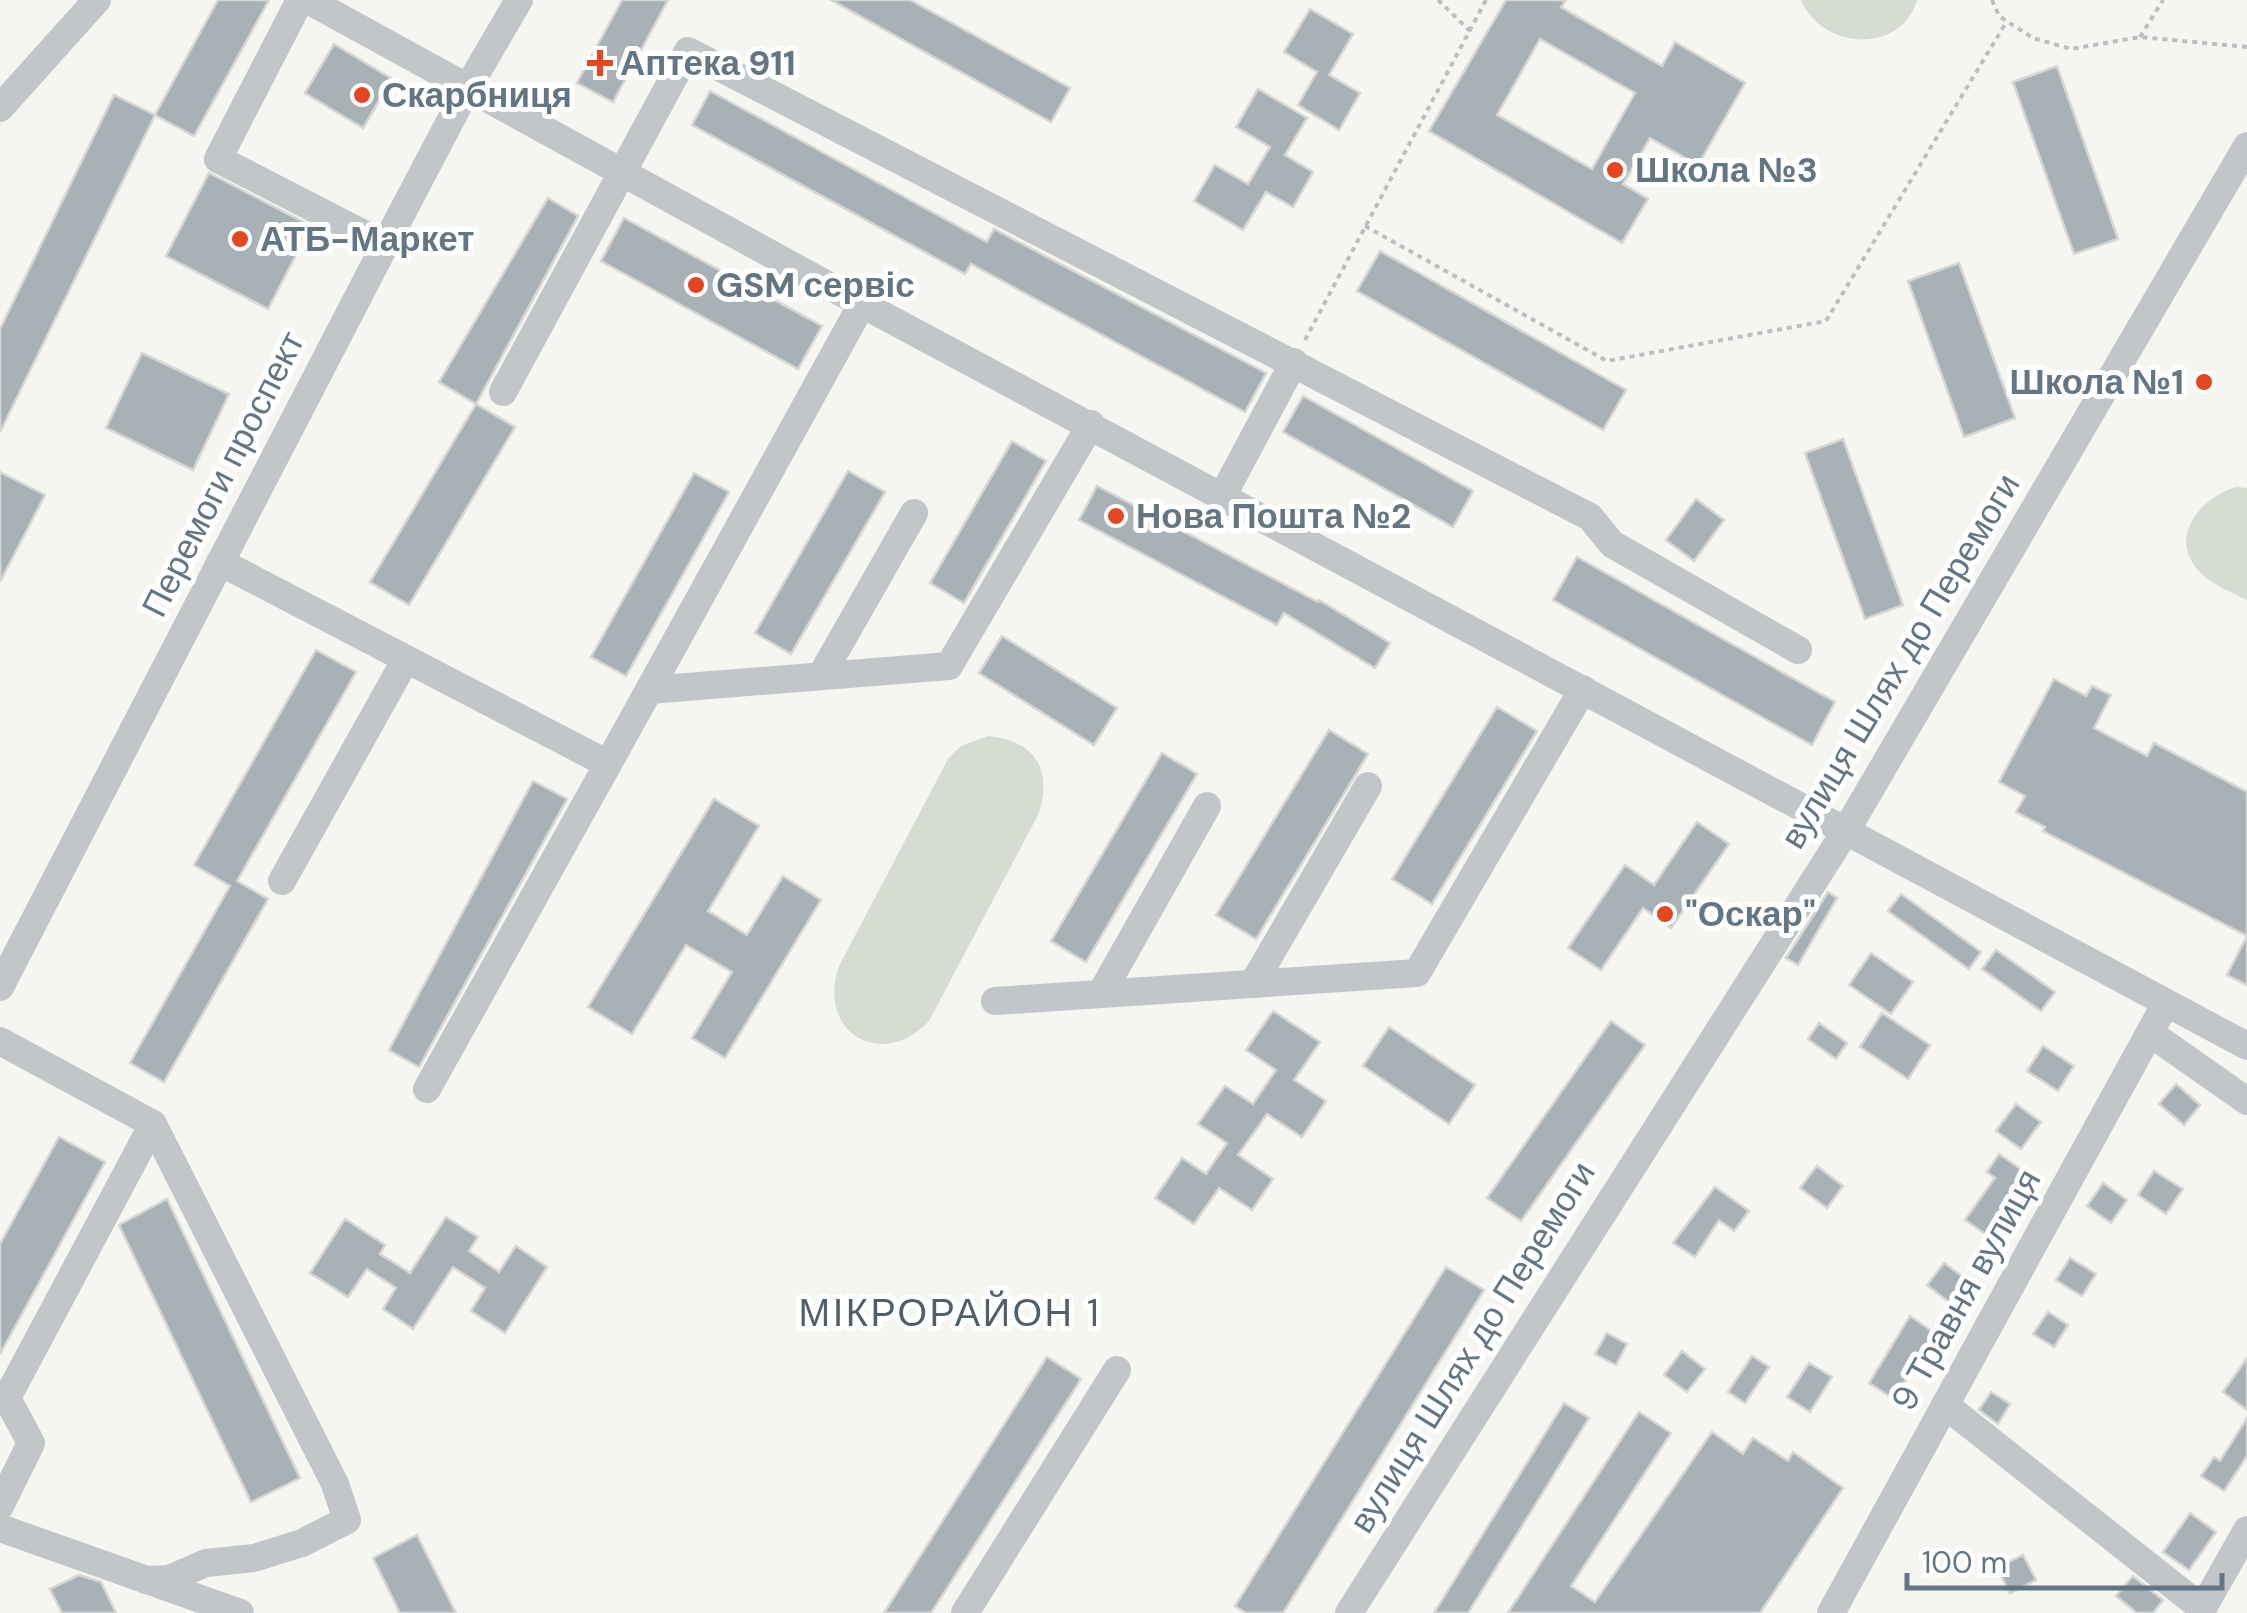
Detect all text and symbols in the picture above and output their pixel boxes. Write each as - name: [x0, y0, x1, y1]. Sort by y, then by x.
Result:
- place label: Аптека 911: [620, 40, 796, 86]
- marker: Аптека 911: [589, 52, 611, 74]
- place label: Скарбниця: [382, 72, 572, 118]
- marker: Скарбниця: [351, 84, 373, 106]
- place label: Школа №3: [1635, 147, 1818, 193]
- marker: Школа №3: [1604, 159, 1626, 181]
- place label: АТБ-Маркет: [260, 216, 474, 262]
- marker: АТБ-Маркет: [229, 228, 251, 250]
- place label: GSM сервіс: [716, 262, 915, 308]
- marker: GSM сервіс: [685, 274, 707, 296]
- street label: Перемоги проспект: [131, 324, 315, 624]
- place label: Школа №1: [2010, 359, 2184, 405]
- marker: Школа №1: [2193, 371, 2215, 393]
- street label: вулиця Шлях до Перемоги: [1770, 465, 2030, 857]
- place label: Нова Пошта №2: [1136, 493, 1411, 539]
- marker: Нова Пошта №2: [1105, 505, 1127, 527]
- place label: "Оскар": [1685, 891, 1816, 937]
- marker: "Оскар": [1654, 903, 1676, 925]
- street label: вулиця Шлях до Перемоги: [1339, 1153, 1605, 1541]
- street label: 9 Травня вулиця: [1881, 1161, 2051, 1419]
- district label: МІКРОРАЙОН 1: [799, 1288, 1101, 1338]
- scale bar: [1907, 1528, 2222, 1590]
- text: 100 m: [1922, 1543, 2007, 1582]

